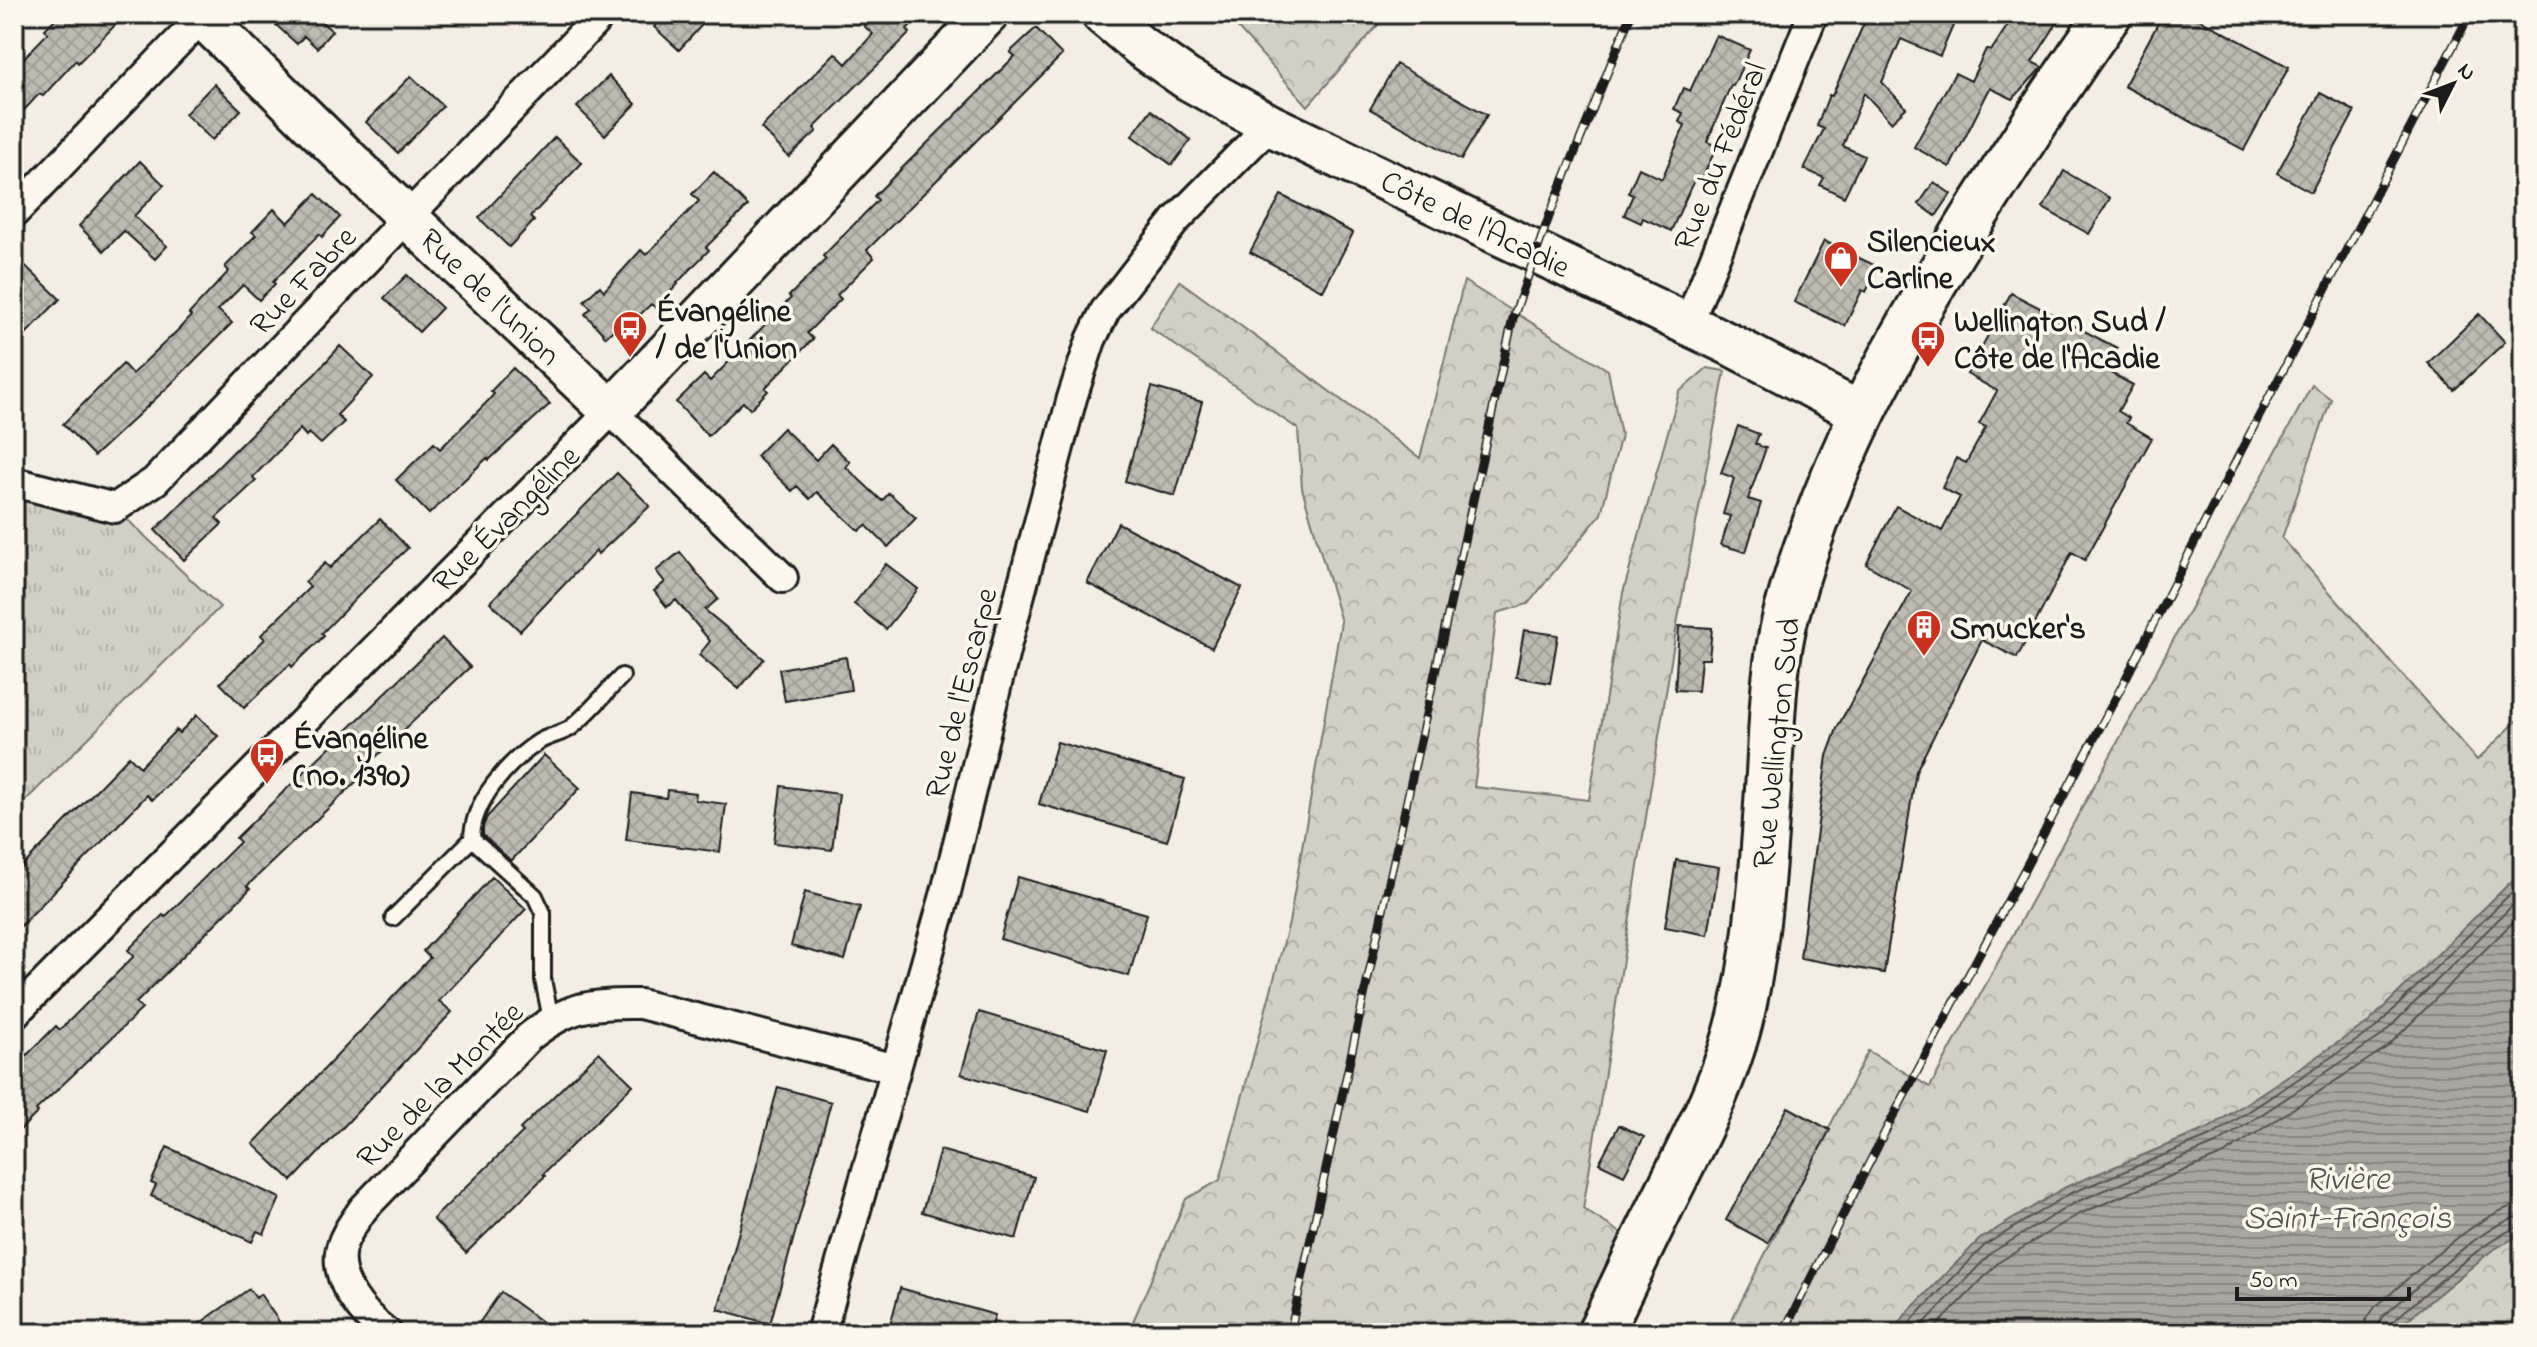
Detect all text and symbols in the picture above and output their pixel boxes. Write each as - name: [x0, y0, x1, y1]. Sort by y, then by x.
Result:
- north arrow: [2413, 44, 2493, 124]
- street label: Rue du Fédéral: [1663, 56, 1781, 259]
- text: N: [2449, 56, 2482, 89]
- street label: Côte de l'Acadie: [1372, 160, 1578, 293]
- street label: Rue Fabre: [240, 216, 370, 348]
- street label: Rue de l'Union: [407, 219, 570, 378]
- place label: Silencieux Carline: [1867, 220, 1996, 304]
- shop icon: Silencieux Carline: [1822, 239, 1860, 289]
- place label: Évangéline / de l'Union: [655, 290, 797, 374]
- place label: Wellington Sud / Côte de l'Acadie: [1954, 300, 2166, 384]
- bus stop icon: Évangéline / de l'Union: [611, 309, 649, 359]
- bus stop icon: Wellington Sud / Côte de l'Acadie: [1909, 319, 1947, 369]
- street label: Rue Évangéline: [423, 435, 593, 605]
- street label: Rue de l'Escarpe: [914, 583, 1012, 804]
- place label: Smucker's: [1950, 607, 2086, 654]
- building icon: Smucker's: [1905, 608, 1943, 658]
- street label: Rue Wellington Sud: [1742, 616, 1815, 871]
- place label: Évangéline (no. 1390): [293, 717, 429, 801]
- bus stop icon: Évangéline (no. 1390): [248, 736, 286, 786]
- street label: Rue de la Montée: [347, 991, 537, 1181]
- water label: Rivière Saint-François: [2243, 1156, 2452, 1245]
- scale bar: [2237, 1251, 2409, 1301]
- text: 50 m: [2249, 1264, 2298, 1299]

